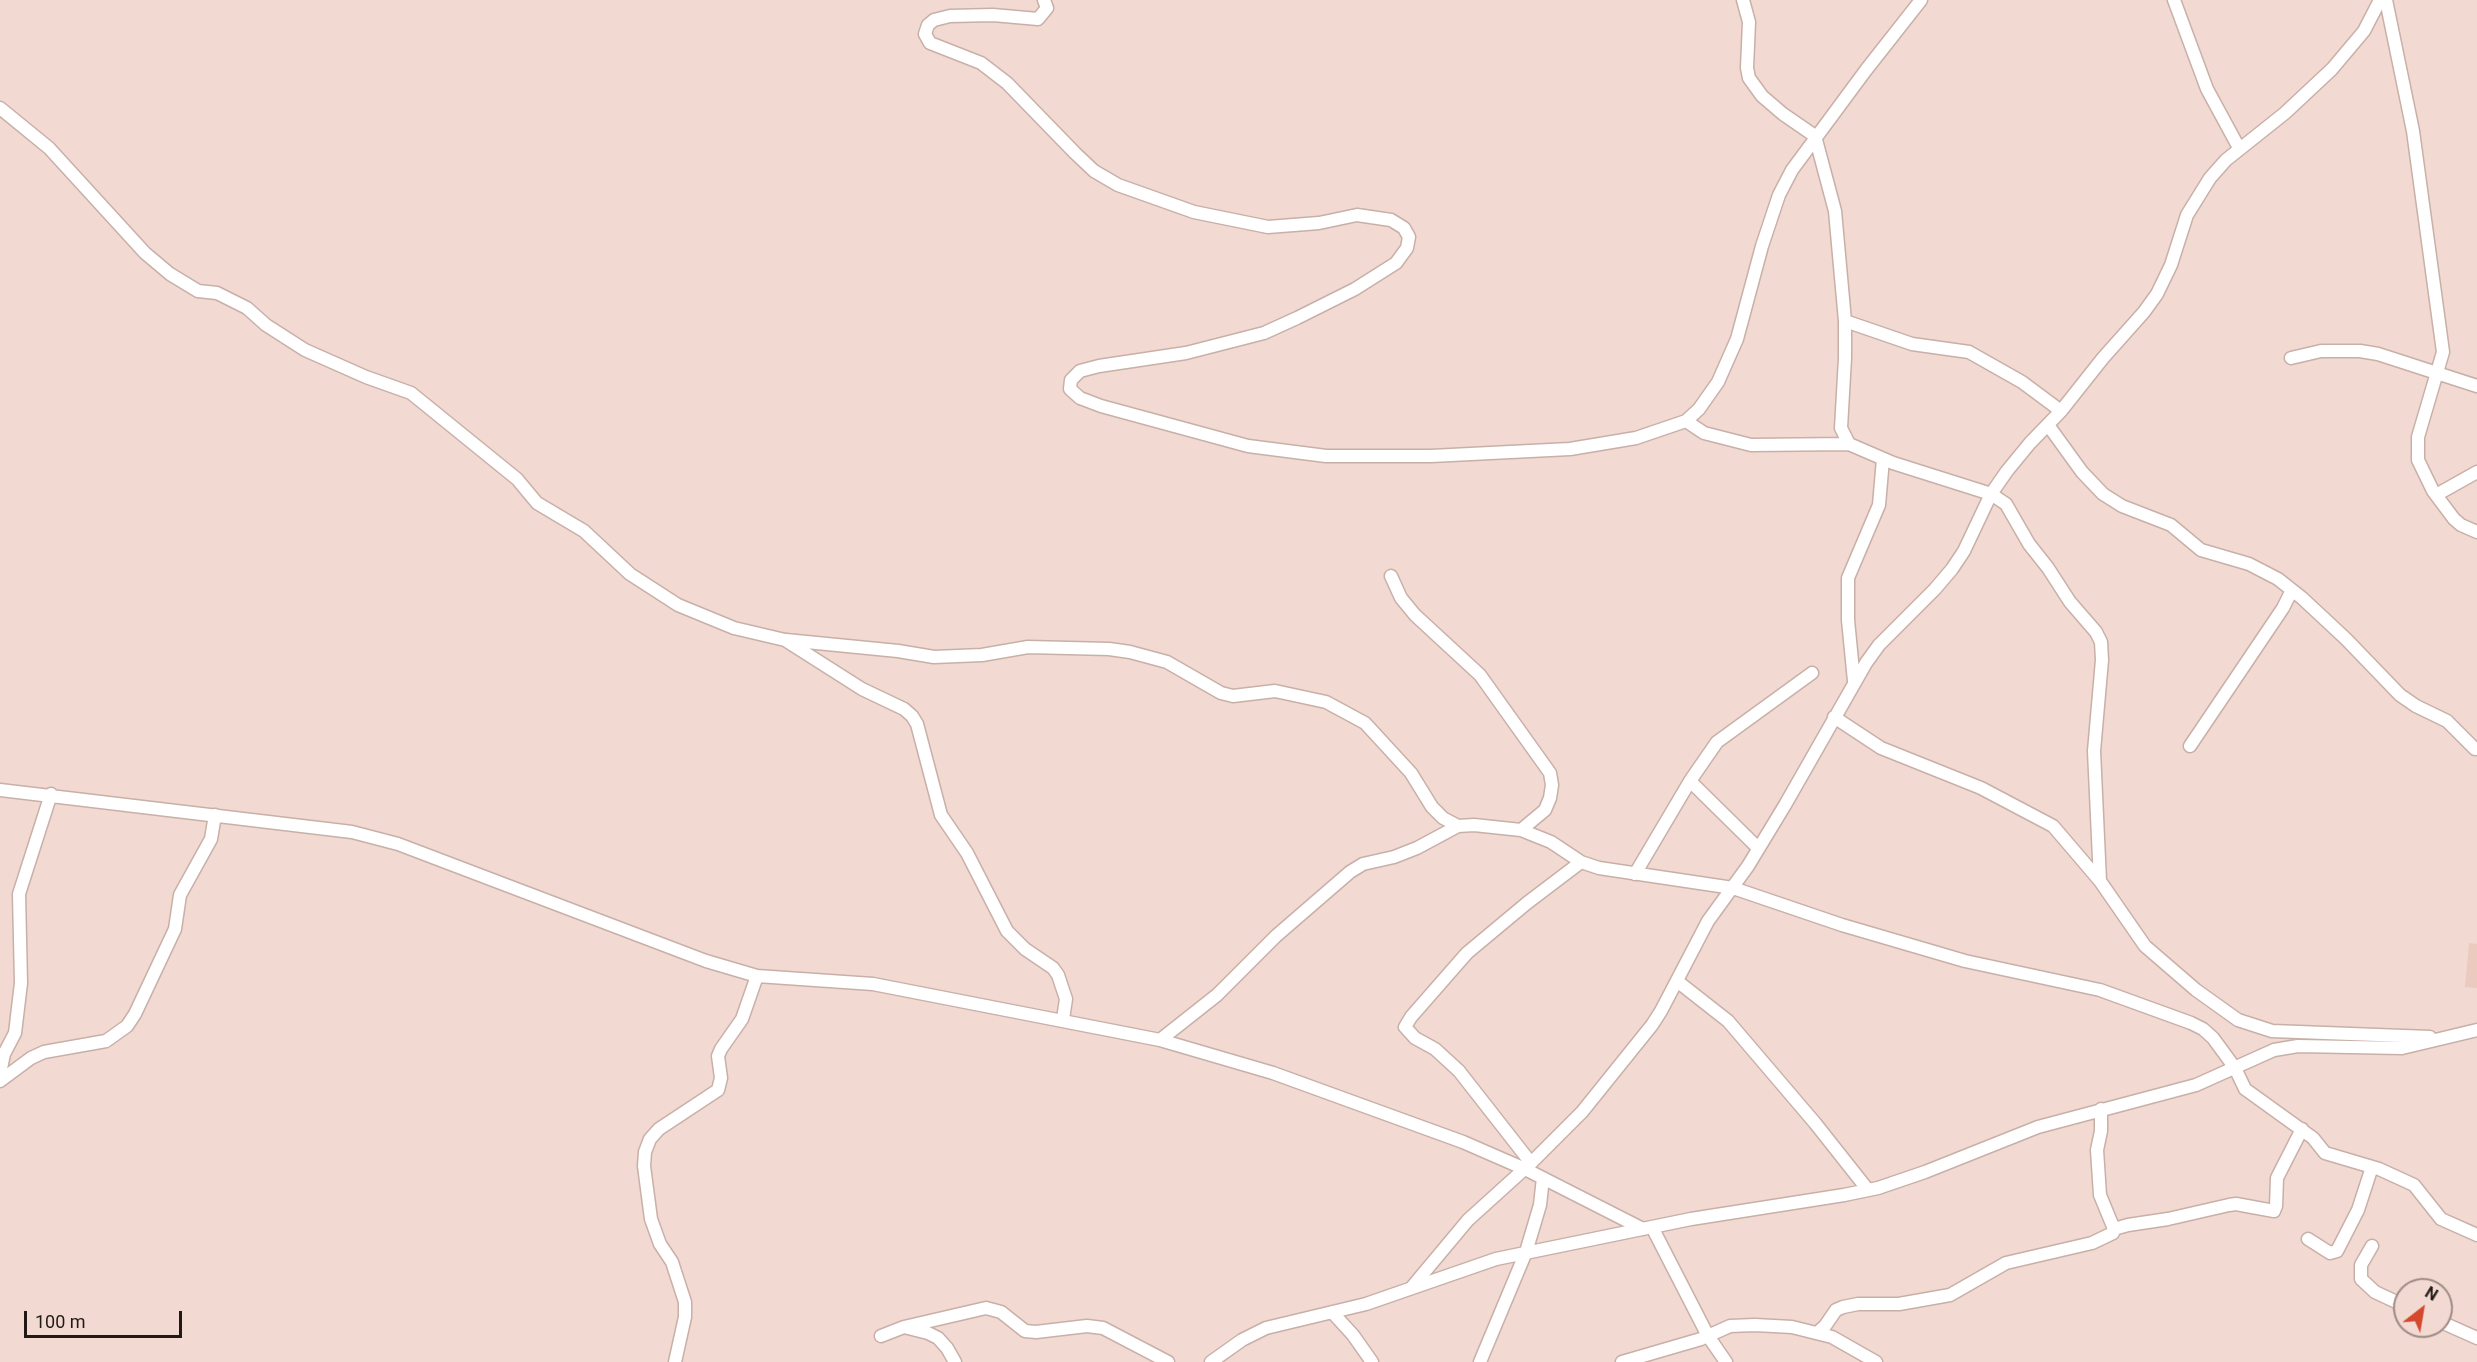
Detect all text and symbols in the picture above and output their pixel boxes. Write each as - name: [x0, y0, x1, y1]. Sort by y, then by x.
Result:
- north arrow: [2393, 1278, 2453, 1338]
- text: N: [2422, 1283, 2441, 1305]
- scale bar: [27, 1299, 184, 1337]
- text: 100 m: [35, 1311, 86, 1332]

